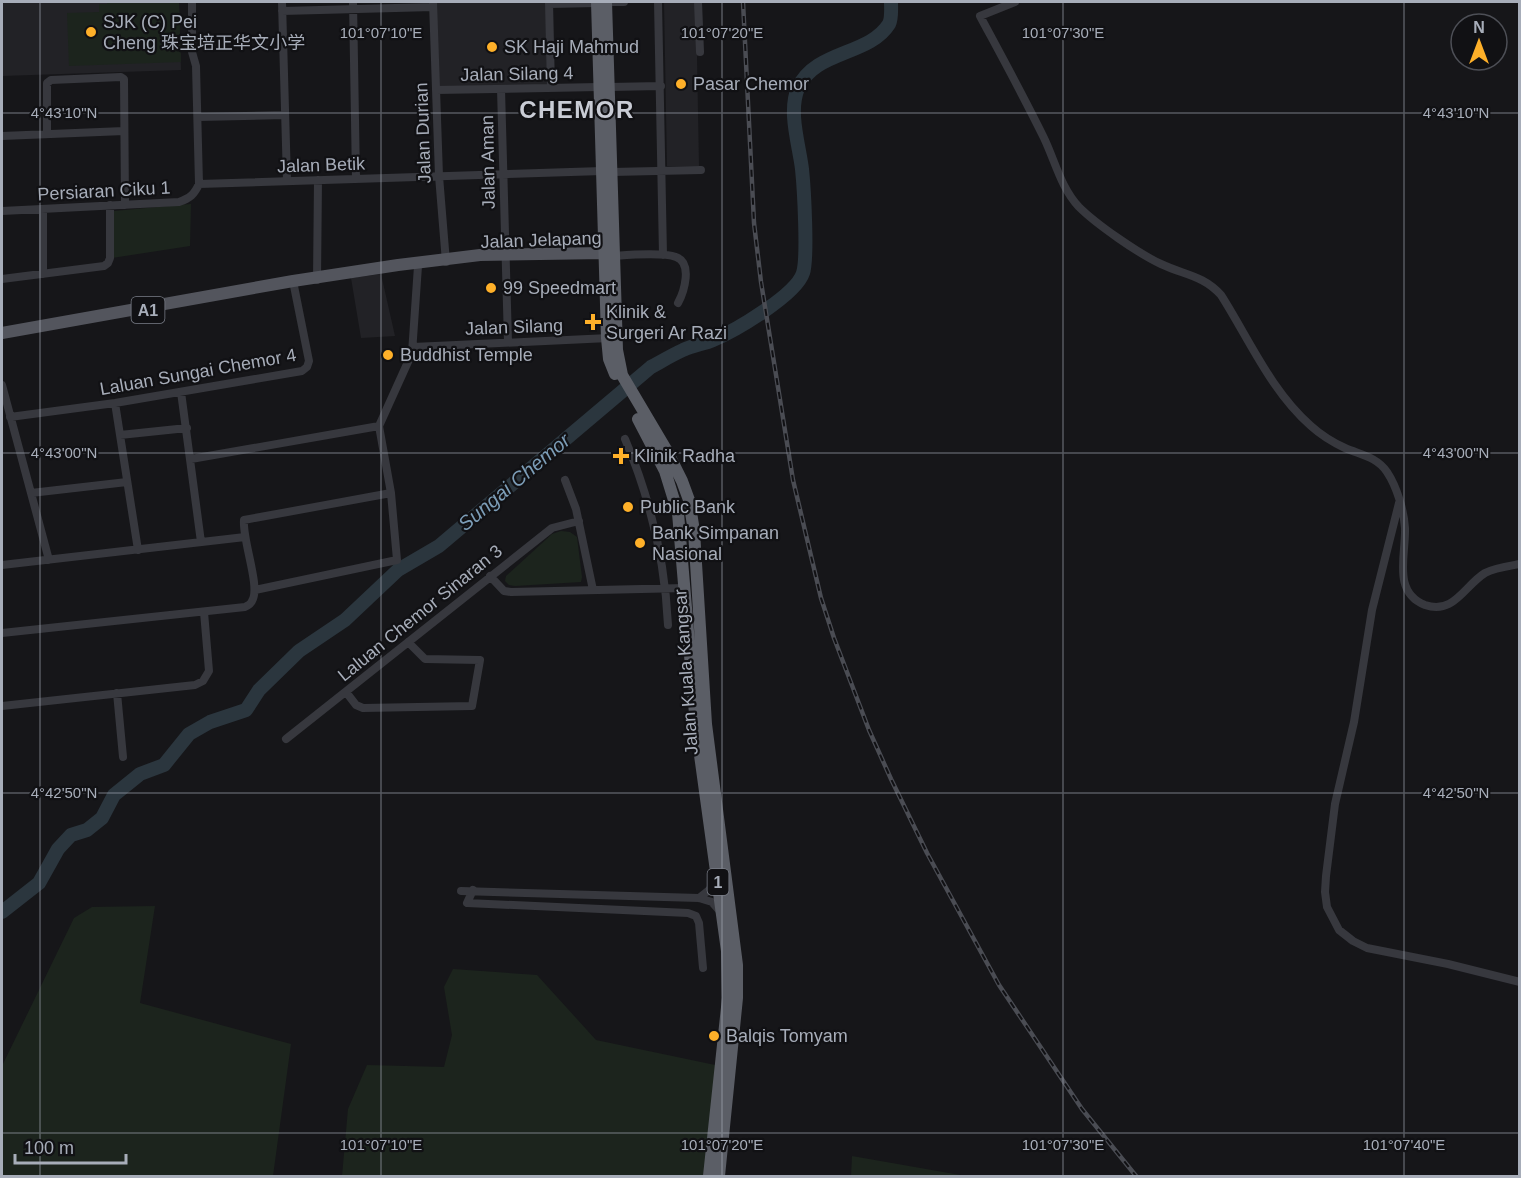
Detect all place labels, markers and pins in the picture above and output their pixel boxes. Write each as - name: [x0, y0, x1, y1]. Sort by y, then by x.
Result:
- place label: SJK (C) Pei Cheng 珠宝培正华文小学: [103, 12, 305, 53]
- marker: SJK (C) Pei Cheng 珠宝培正华文小学: [84, 25, 98, 39]
- place label: SK Haji Mahmud: [504, 37, 639, 57]
- marker: SK Haji Mahmud: [485, 40, 499, 54]
- place label: Pasar Chemor: [693, 74, 809, 94]
- marker: Pasar Chemor: [674, 77, 688, 91]
- place label: 99 Speedmart: [503, 278, 616, 298]
- marker: 99 Speedmart: [484, 281, 498, 295]
- place label: Klinik & Surgeri Ar Razi: [606, 302, 727, 343]
- marker: Klinik & Surgeri Ar Razi: [584, 313, 602, 331]
- place label: Buddhist Temple: [400, 345, 533, 365]
- marker: Buddhist Temple: [381, 348, 395, 362]
- place label: Klinik Radha: [634, 446, 736, 466]
- marker: Klinik Radha: [612, 447, 630, 465]
- place label: Public Bank: [640, 497, 736, 517]
- marker: Public Bank: [621, 500, 635, 514]
- place label: Bank Simpanan Nasional: [652, 523, 779, 564]
- marker: Bank Simpanan Nasional: [633, 536, 647, 550]
- place label: Balqis Tomyam: [726, 1026, 848, 1046]
- marker: Balqis Tomyam: [707, 1029, 721, 1043]

